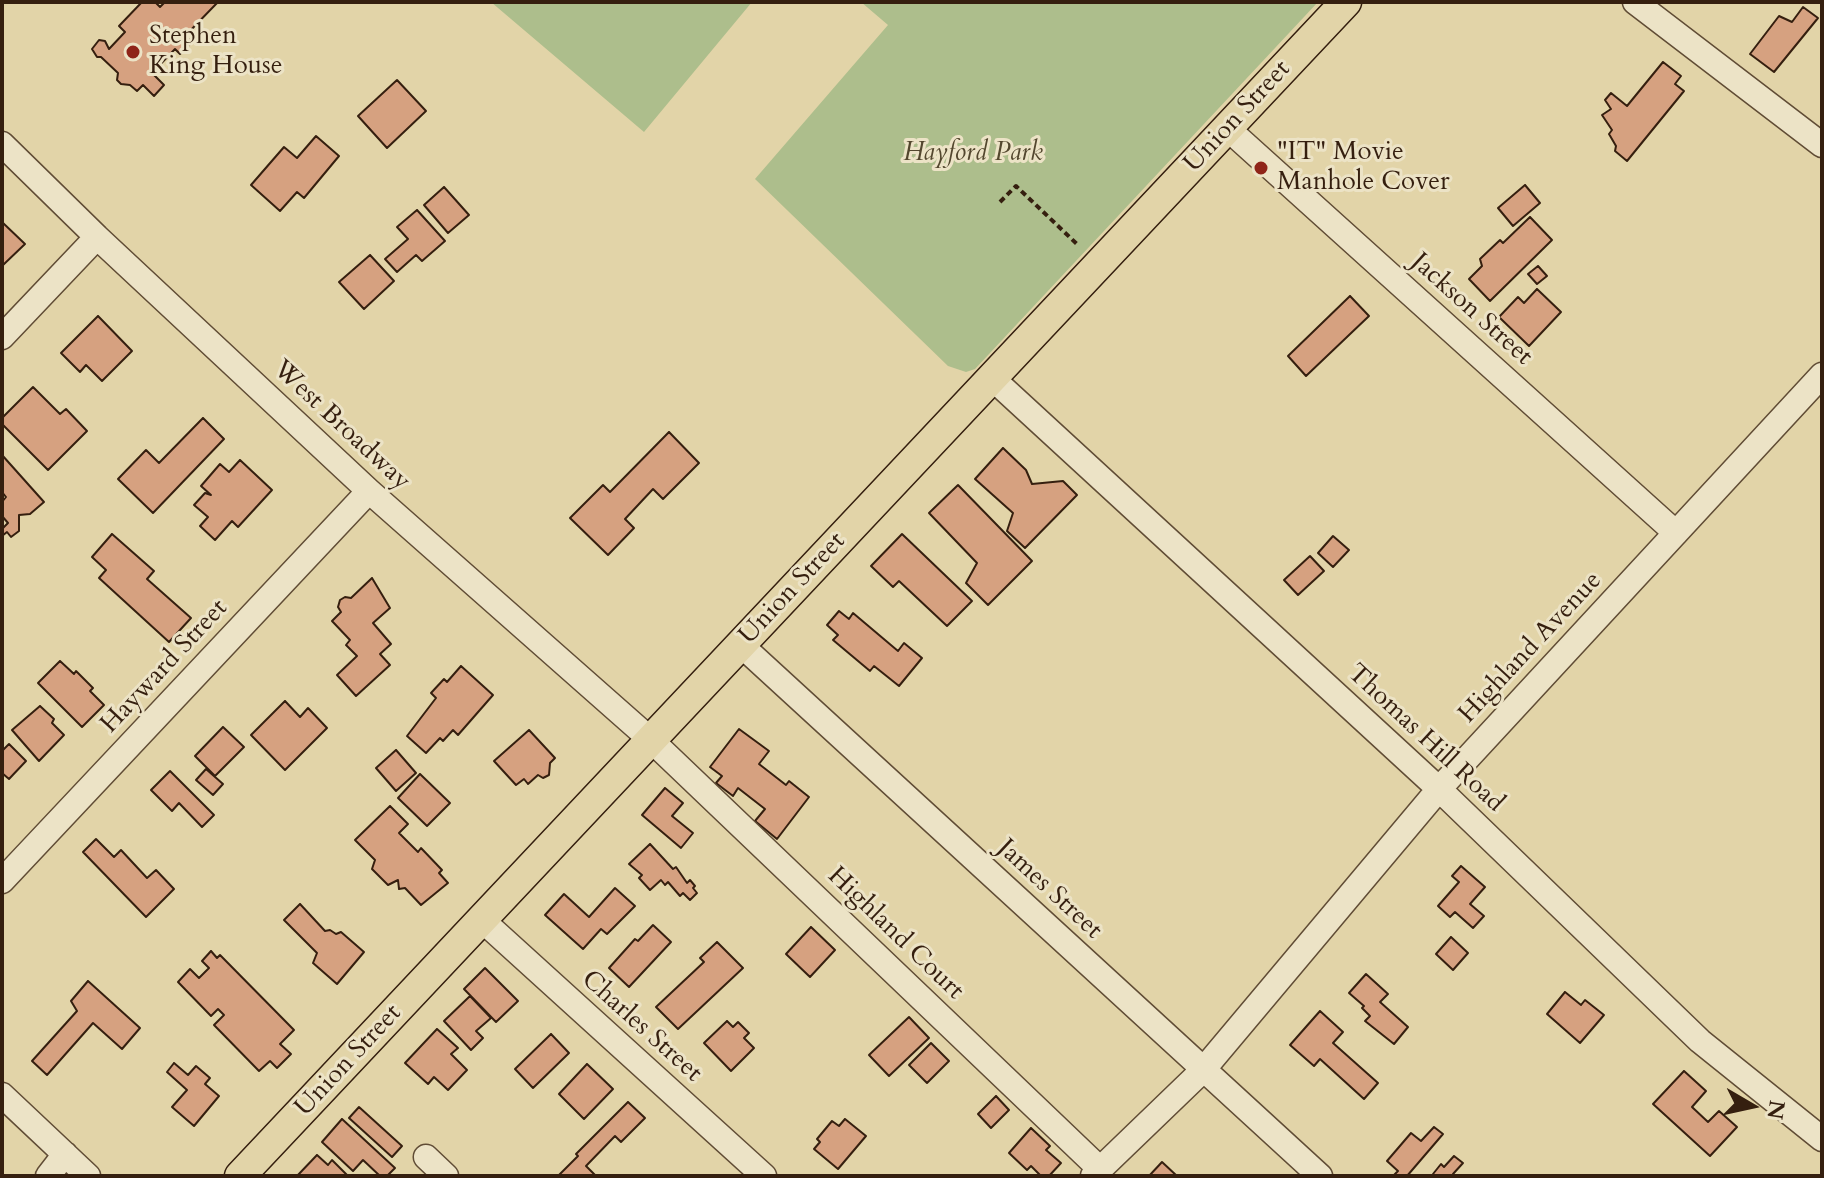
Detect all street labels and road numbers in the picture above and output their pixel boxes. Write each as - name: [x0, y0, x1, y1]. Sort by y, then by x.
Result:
- street label: Union Street: [1178, 55, 1298, 179]
- street label: Jackson Street: [1404, 247, 1538, 373]
- street label: West Broadway: [266, 354, 416, 498]
- street label: Union Street: [733, 527, 853, 651]
- street label: Highland Avenue: [1453, 566, 1609, 730]
- street label: Hayward Street: [95, 594, 235, 740]
- street label: Thomas Hill Road: [1340, 658, 1510, 820]
- street label: James Street: [990, 834, 1108, 946]
- street label: Highland Court: [820, 861, 970, 1007]
- street label: Charles Street: [574, 965, 708, 1089]
- street label: Union Street: [289, 999, 409, 1123]

